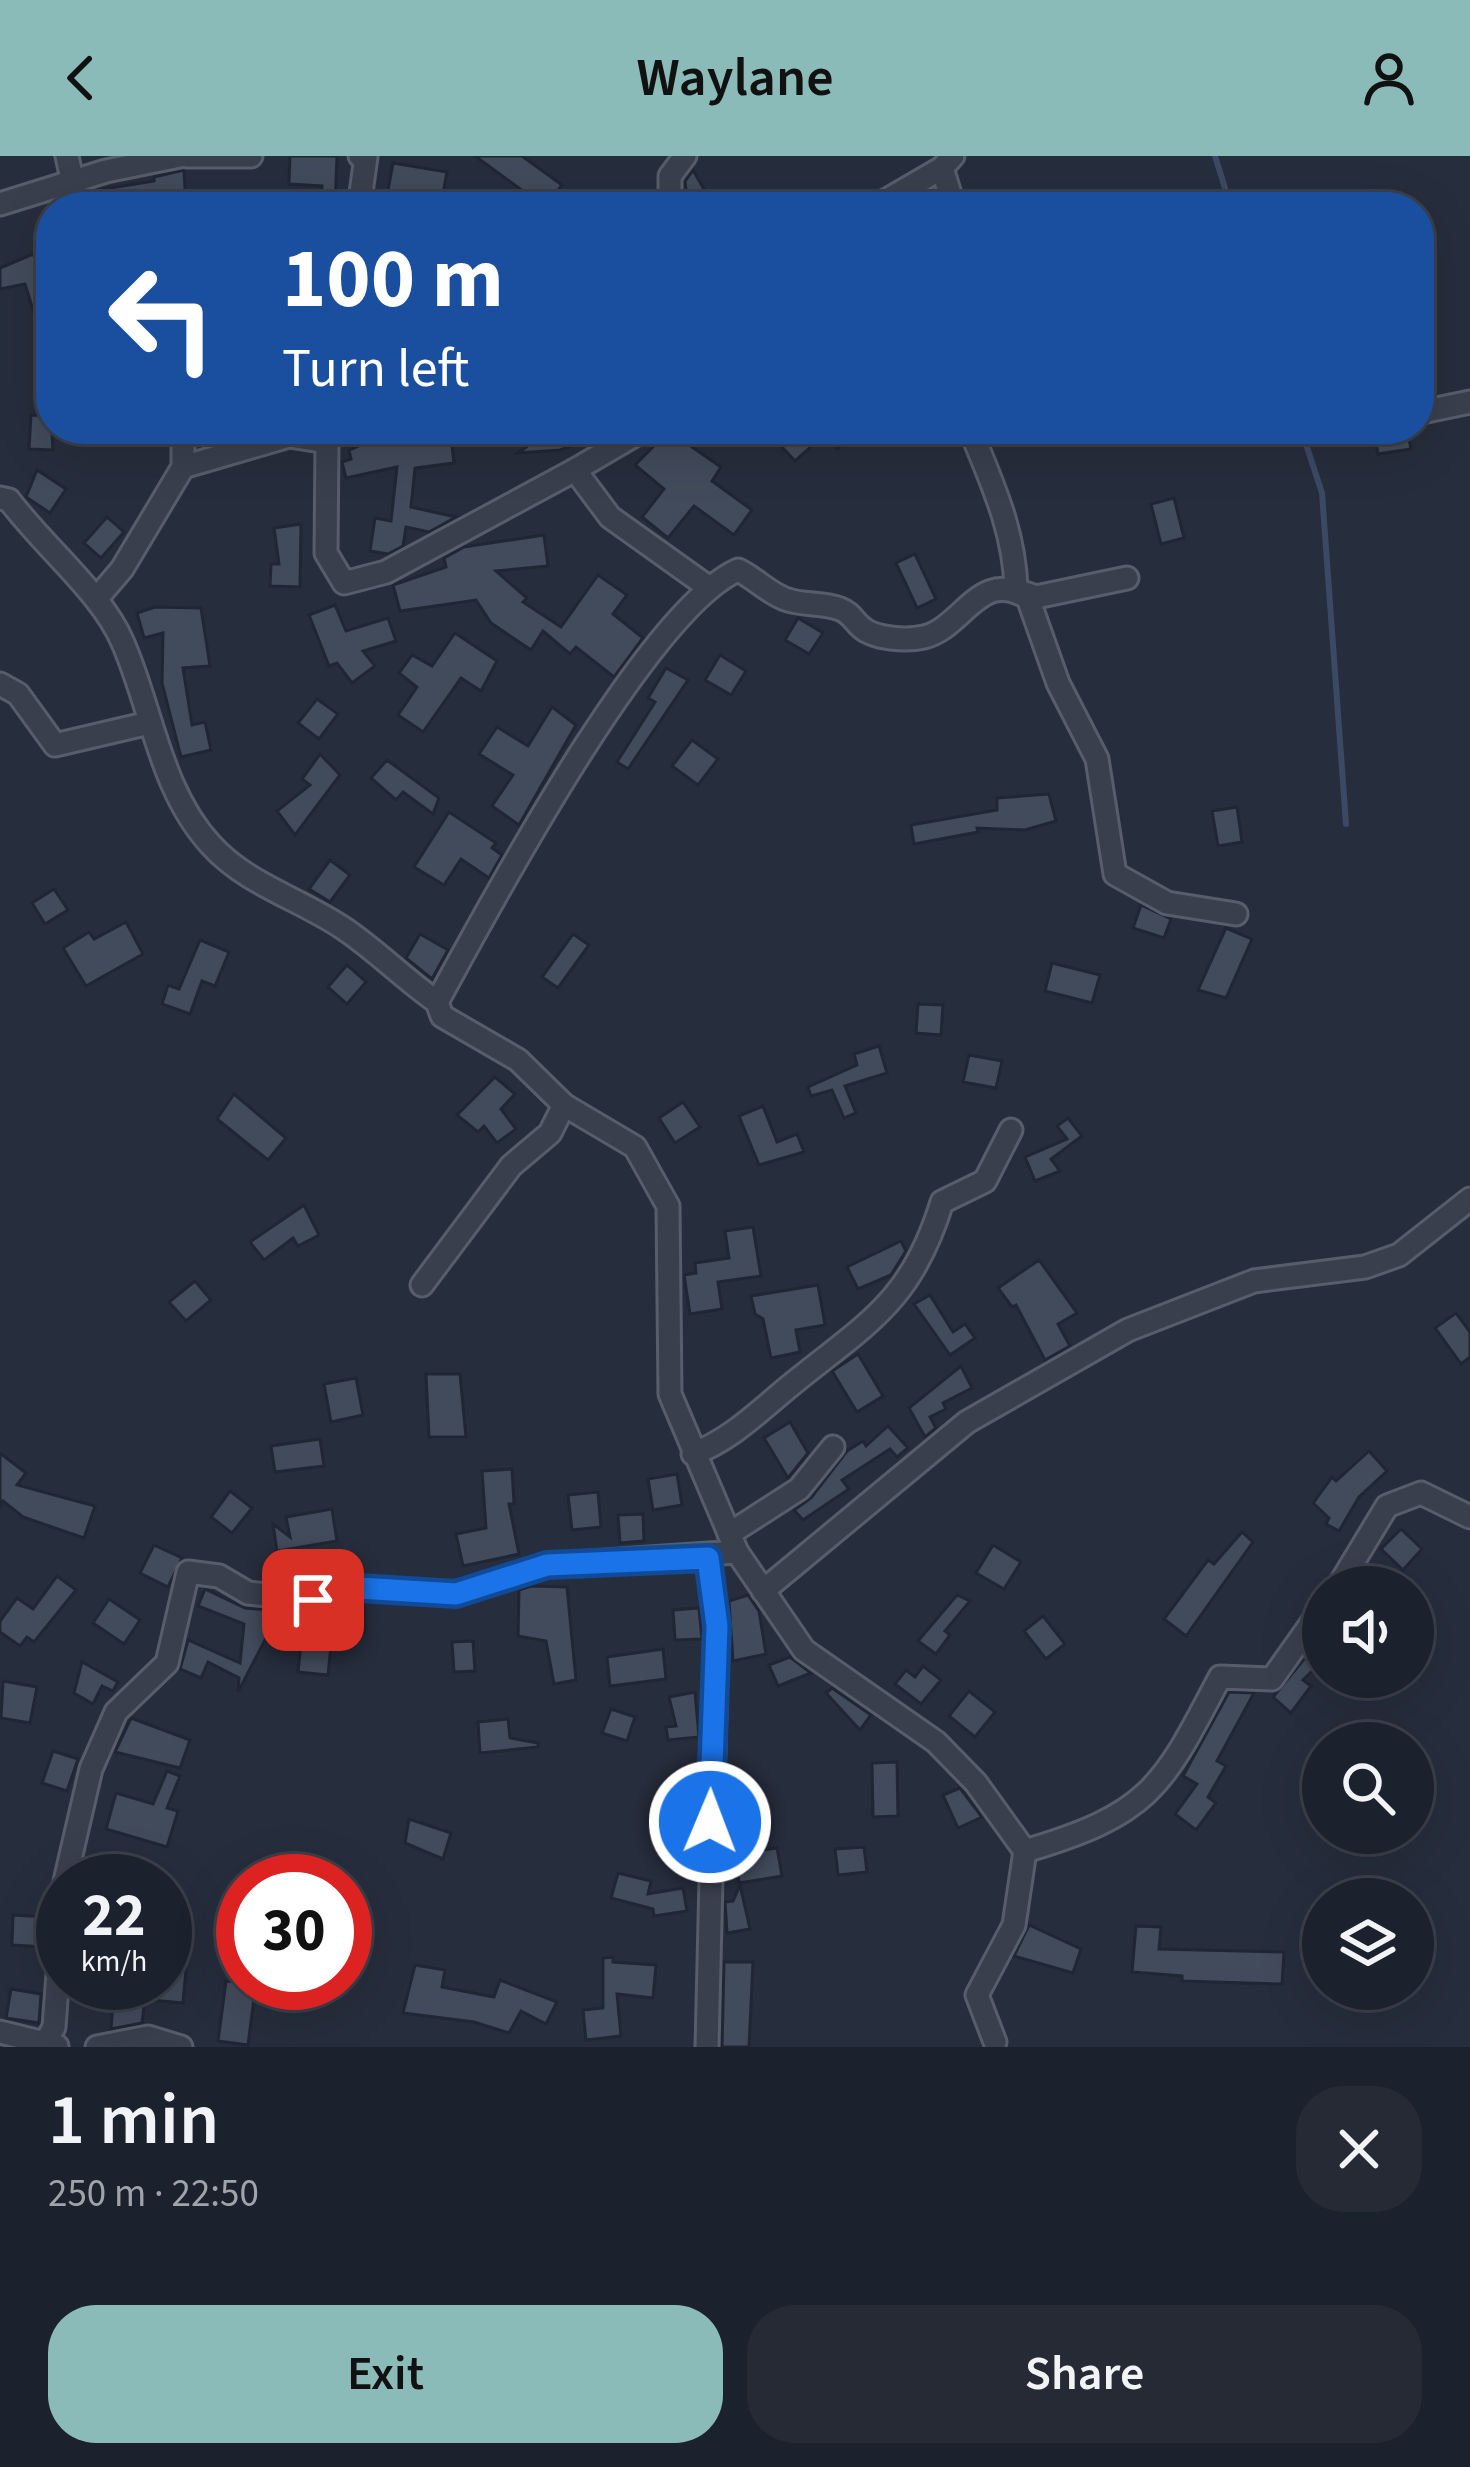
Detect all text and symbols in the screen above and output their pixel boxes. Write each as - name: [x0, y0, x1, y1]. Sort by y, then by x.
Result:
- text: Waylane: [636, 40, 834, 117]
- icon: back: [48, 45, 114, 111]
- icon: person: [1356, 45, 1422, 111]
- text: 100 m: [282, 220, 504, 340]
- icon: left: [84, 240, 240, 396]
- text: Turn left: [282, 331, 469, 408]
- pin: [262, 1549, 364, 1651]
- map controls: [1302, 1566, 1434, 2010]
- button: sound: [1302, 1566, 1434, 1698]
- icon: arrive: [280, 1567, 346, 1633]
- button: search: [1302, 1722, 1434, 1854]
- position arrow: [647, 1759, 773, 1885]
- speed limit sign: 30: [216, 1854, 372, 2010]
- text: 22: [82, 1874, 146, 1959]
- button: layers: [1302, 1878, 1434, 2010]
- text: km/h: [81, 1940, 147, 1983]
- text: 1 min: [48, 2069, 219, 2172]
- button: close: [1296, 2086, 1422, 2212]
- text: 250 m · 22:50: [48, 2166, 259, 2222]
- button: Exit: [48, 2305, 723, 2443]
- button: Share: [747, 2305, 1422, 2443]

